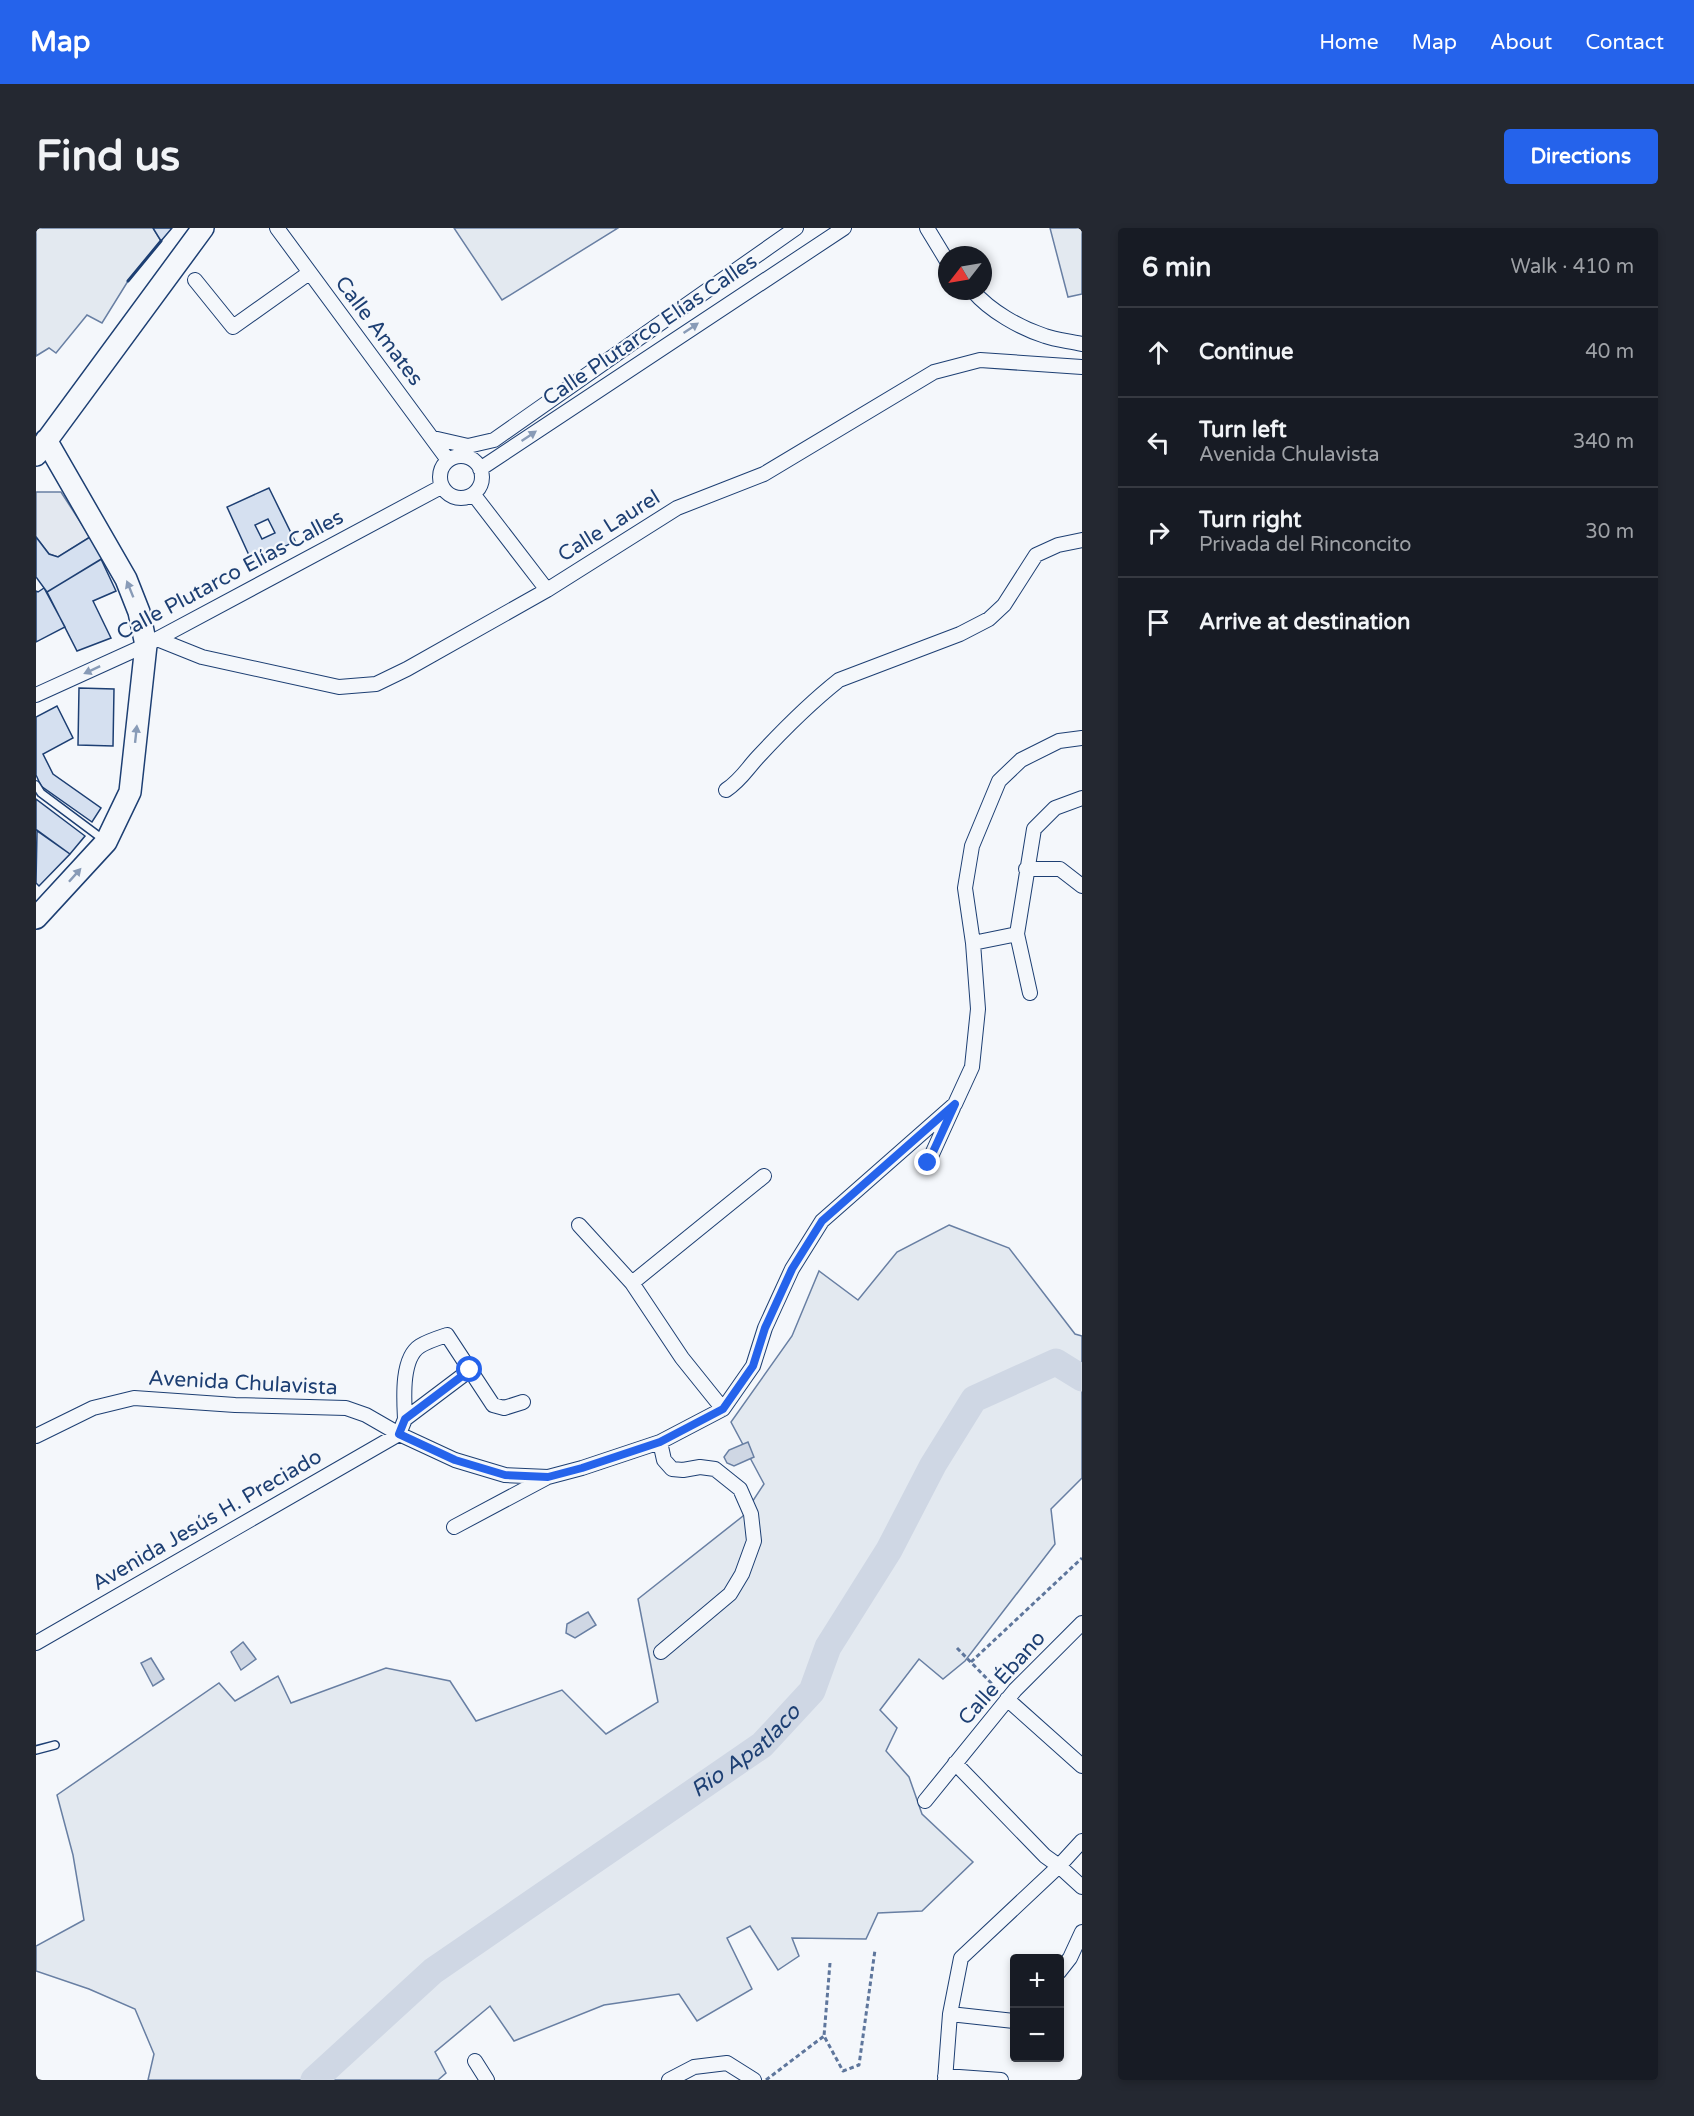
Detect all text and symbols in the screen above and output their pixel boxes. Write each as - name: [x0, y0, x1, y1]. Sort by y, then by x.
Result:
- text: Map: [30, 25, 90, 59]
- text: Home: [1319, 30, 1379, 55]
- text: Map: [1412, 30, 1457, 55]
- text: About: [1490, 30, 1552, 55]
- text: Contact: [1585, 30, 1664, 55]
- button: Directions: [1504, 129, 1658, 184]
- text: Find us: [36, 131, 180, 182]
- north arrow: [938, 246, 992, 300]
- street label: Calle Plutarco Elías Calles: [538, 249, 762, 411]
- text: 6 min: [1142, 252, 1211, 283]
- text: Walk · 410 m: [1511, 255, 1634, 279]
- street label: Calle Amates: [330, 271, 428, 391]
- one-way arrow: [683, 322, 699, 334]
- icon: ahead: [1142, 336, 1175, 369]
- text: Continue: [1199, 339, 1294, 365]
- text: 40 m: [1585, 340, 1634, 364]
- text: Turn left: [1199, 417, 1287, 443]
- icon: left: [1142, 426, 1175, 459]
- text: 340 m: [1573, 430, 1634, 454]
- one-way arrow: [521, 431, 537, 442]
- text: Avenida Chulavista: [1199, 443, 1379, 467]
- street label: Calle Laurel: [553, 485, 665, 567]
- street label: Calle Plutarco Elías Calles: [112, 505, 348, 645]
- text: Turn right: [1199, 507, 1301, 533]
- icon: right: [1142, 516, 1175, 549]
- text: 30 m: [1585, 520, 1634, 544]
- text: Privada del Rinconcito: [1199, 533, 1411, 557]
- one-way arrow: [125, 580, 134, 598]
- icon: arrive: [1142, 606, 1175, 639]
- text: Arrive at destination: [1199, 609, 1410, 635]
- one-way arrow: [84, 665, 101, 674]
- one-way arrow: [131, 724, 141, 743]
- one-way arrow: [68, 868, 81, 883]
- route end: [914, 1149, 940, 1175]
- route start: [456, 1356, 482, 1382]
- street label: Avenida Chulavista: [148, 1366, 338, 1400]
- street label: Avenida Jesús H. Preciado: [88, 1444, 326, 1596]
- street label: Calle Ébano: [953, 1626, 1051, 1730]
- water label: Rio Apatlaco: [686, 1698, 807, 1803]
- map controls: [1010, 1954, 1064, 2062]
- button: +: [1010, 1954, 1064, 2008]
- button: −: [1010, 2008, 1064, 2062]

